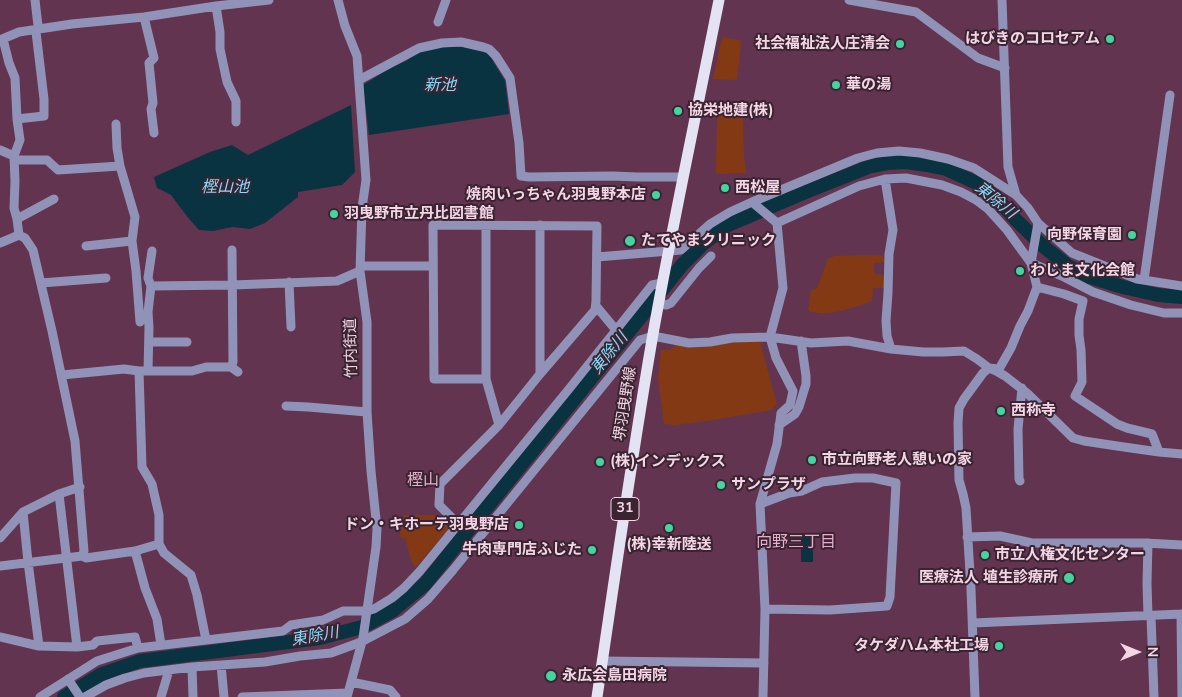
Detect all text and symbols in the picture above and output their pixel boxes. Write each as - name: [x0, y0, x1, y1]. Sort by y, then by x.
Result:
- place label: はびきのコロセアム: [965, 30, 1100, 48]
- marker: はびきのコロセアム: [1104, 33, 1116, 45]
- place label: 社会福祉法人庄清会: [755, 35, 890, 53]
- marker: 社会福祉法人庄清会: [894, 38, 906, 50]
- water label: 新池: [424, 76, 456, 96]
- place label: 華の湯: [846, 76, 891, 94]
- marker: 華の湯: [830, 79, 842, 91]
- place label: 協栄地建(株): [688, 102, 774, 120]
- marker: 協栄地建(株): [672, 105, 684, 117]
- water label: 樫山池: [201, 178, 249, 198]
- water label: 東除川: [970, 178, 1020, 224]
- place label: 西松屋: [735, 179, 780, 197]
- marker: 西松屋: [719, 182, 731, 194]
- place label: 焼肉いっちゃん羽曳野本店: [466, 186, 646, 204]
- marker: 焼肉いっちゃん羽曳野本店: [650, 189, 662, 201]
- place label: 羽曳野市立丹比図書館: [344, 205, 494, 223]
- marker: 羽曳野市立丹比図書館: [328, 208, 340, 220]
- place label: 向野保育園: [1047, 226, 1122, 244]
- marker: 向野保育園: [1126, 229, 1138, 241]
- place label: たてやまクリニック: [641, 232, 776, 250]
- marker: たてやまクリニック: [623, 234, 637, 248]
- place label: わじま文化会館: [1030, 262, 1135, 280]
- marker: わじま文化会館: [1014, 265, 1026, 277]
- street label: 竹内街道: [342, 318, 362, 378]
- water label: 東除川: [587, 329, 633, 379]
- street label: 堺羽曳野線: [611, 366, 641, 442]
- place label: 西称寺: [1011, 402, 1056, 420]
- marker: 西称寺: [995, 405, 1007, 417]
- place label: 市立向野老人憩いの家: [822, 451, 972, 469]
- place label: (株)インデックス: [610, 453, 726, 471]
- marker: 市立向野老人憩いの家: [806, 454, 818, 466]
- marker: (株)インデックス: [594, 456, 606, 468]
- district label: 樫山: [407, 471, 439, 491]
- place label: サンプラザ: [731, 476, 806, 494]
- marker: サンプラザ: [715, 479, 727, 491]
- road number: 31: [611, 498, 639, 520]
- place label: ドン・キホーテ羽曳野店: [344, 516, 509, 534]
- marker: ドン・キホーテ羽曳野店: [513, 519, 525, 531]
- marker: (株)幸新陸送: [663, 522, 675, 534]
- district label: 向野三丁目: [756, 533, 836, 553]
- place label: (株)幸新陸送: [626, 536, 712, 554]
- place label: 牛肉専門店ふじた: [462, 541, 582, 559]
- marker: 牛肉専門店ふじた: [586, 544, 598, 556]
- place label: 市立人権文化センター: [995, 546, 1145, 564]
- marker: 市立人権文化センター: [979, 549, 991, 561]
- place label: 医療法人 埴生診療所: [919, 569, 1058, 587]
- marker: 医療法人 埴生診療所: [1062, 571, 1076, 585]
- water label: 東除川: [290, 623, 340, 651]
- north arrow: [1112, 627, 1162, 677]
- place label: タケダハム本社工場: [854, 637, 989, 655]
- marker: タケダハム本社工場: [993, 640, 1005, 652]
- text: N: [1143, 647, 1162, 657]
- place label: 永広会島田病院: [562, 667, 667, 685]
- marker: 永広会島田病院: [544, 669, 558, 683]

